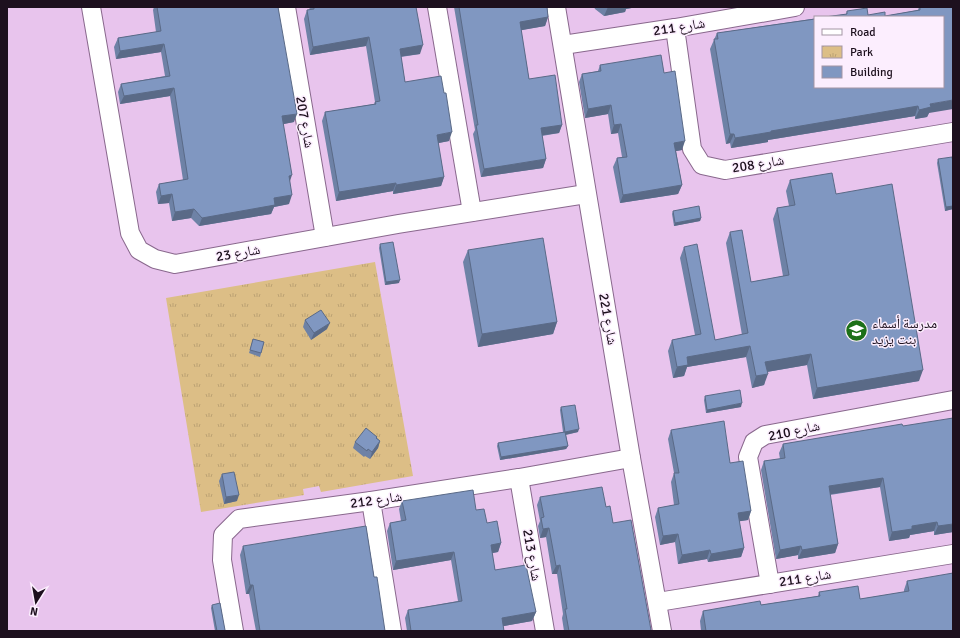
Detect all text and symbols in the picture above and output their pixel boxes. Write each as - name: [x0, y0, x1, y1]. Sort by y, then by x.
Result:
- street label: شارع 211: [652, 15, 706, 40]
- legend: [814, 16, 944, 88]
- text: Road: [850, 25, 876, 40]
- text: Park: [850, 45, 873, 60]
- text: Building: [850, 65, 893, 80]
- street label: شارع 207: [291, 95, 318, 149]
- street label: شارع 208: [731, 152, 785, 177]
- street label: شارع 23: [214, 241, 262, 266]
- street label: شارع 221: [594, 292, 621, 346]
- place label: مدرسة أسماء بنت يزيد: [872, 315, 937, 348]
- school or university icon: مدرسة أسماء بنت يزيد: [843, 318, 869, 344]
- street label: شارع 210: [767, 417, 822, 446]
- street label: شارع 212: [349, 488, 403, 513]
- street label: شارع 213: [518, 528, 545, 582]
- street label: شارع 211: [778, 566, 832, 591]
- north arrow: [16, 582, 56, 622]
- text: N: [29, 604, 39, 618]

